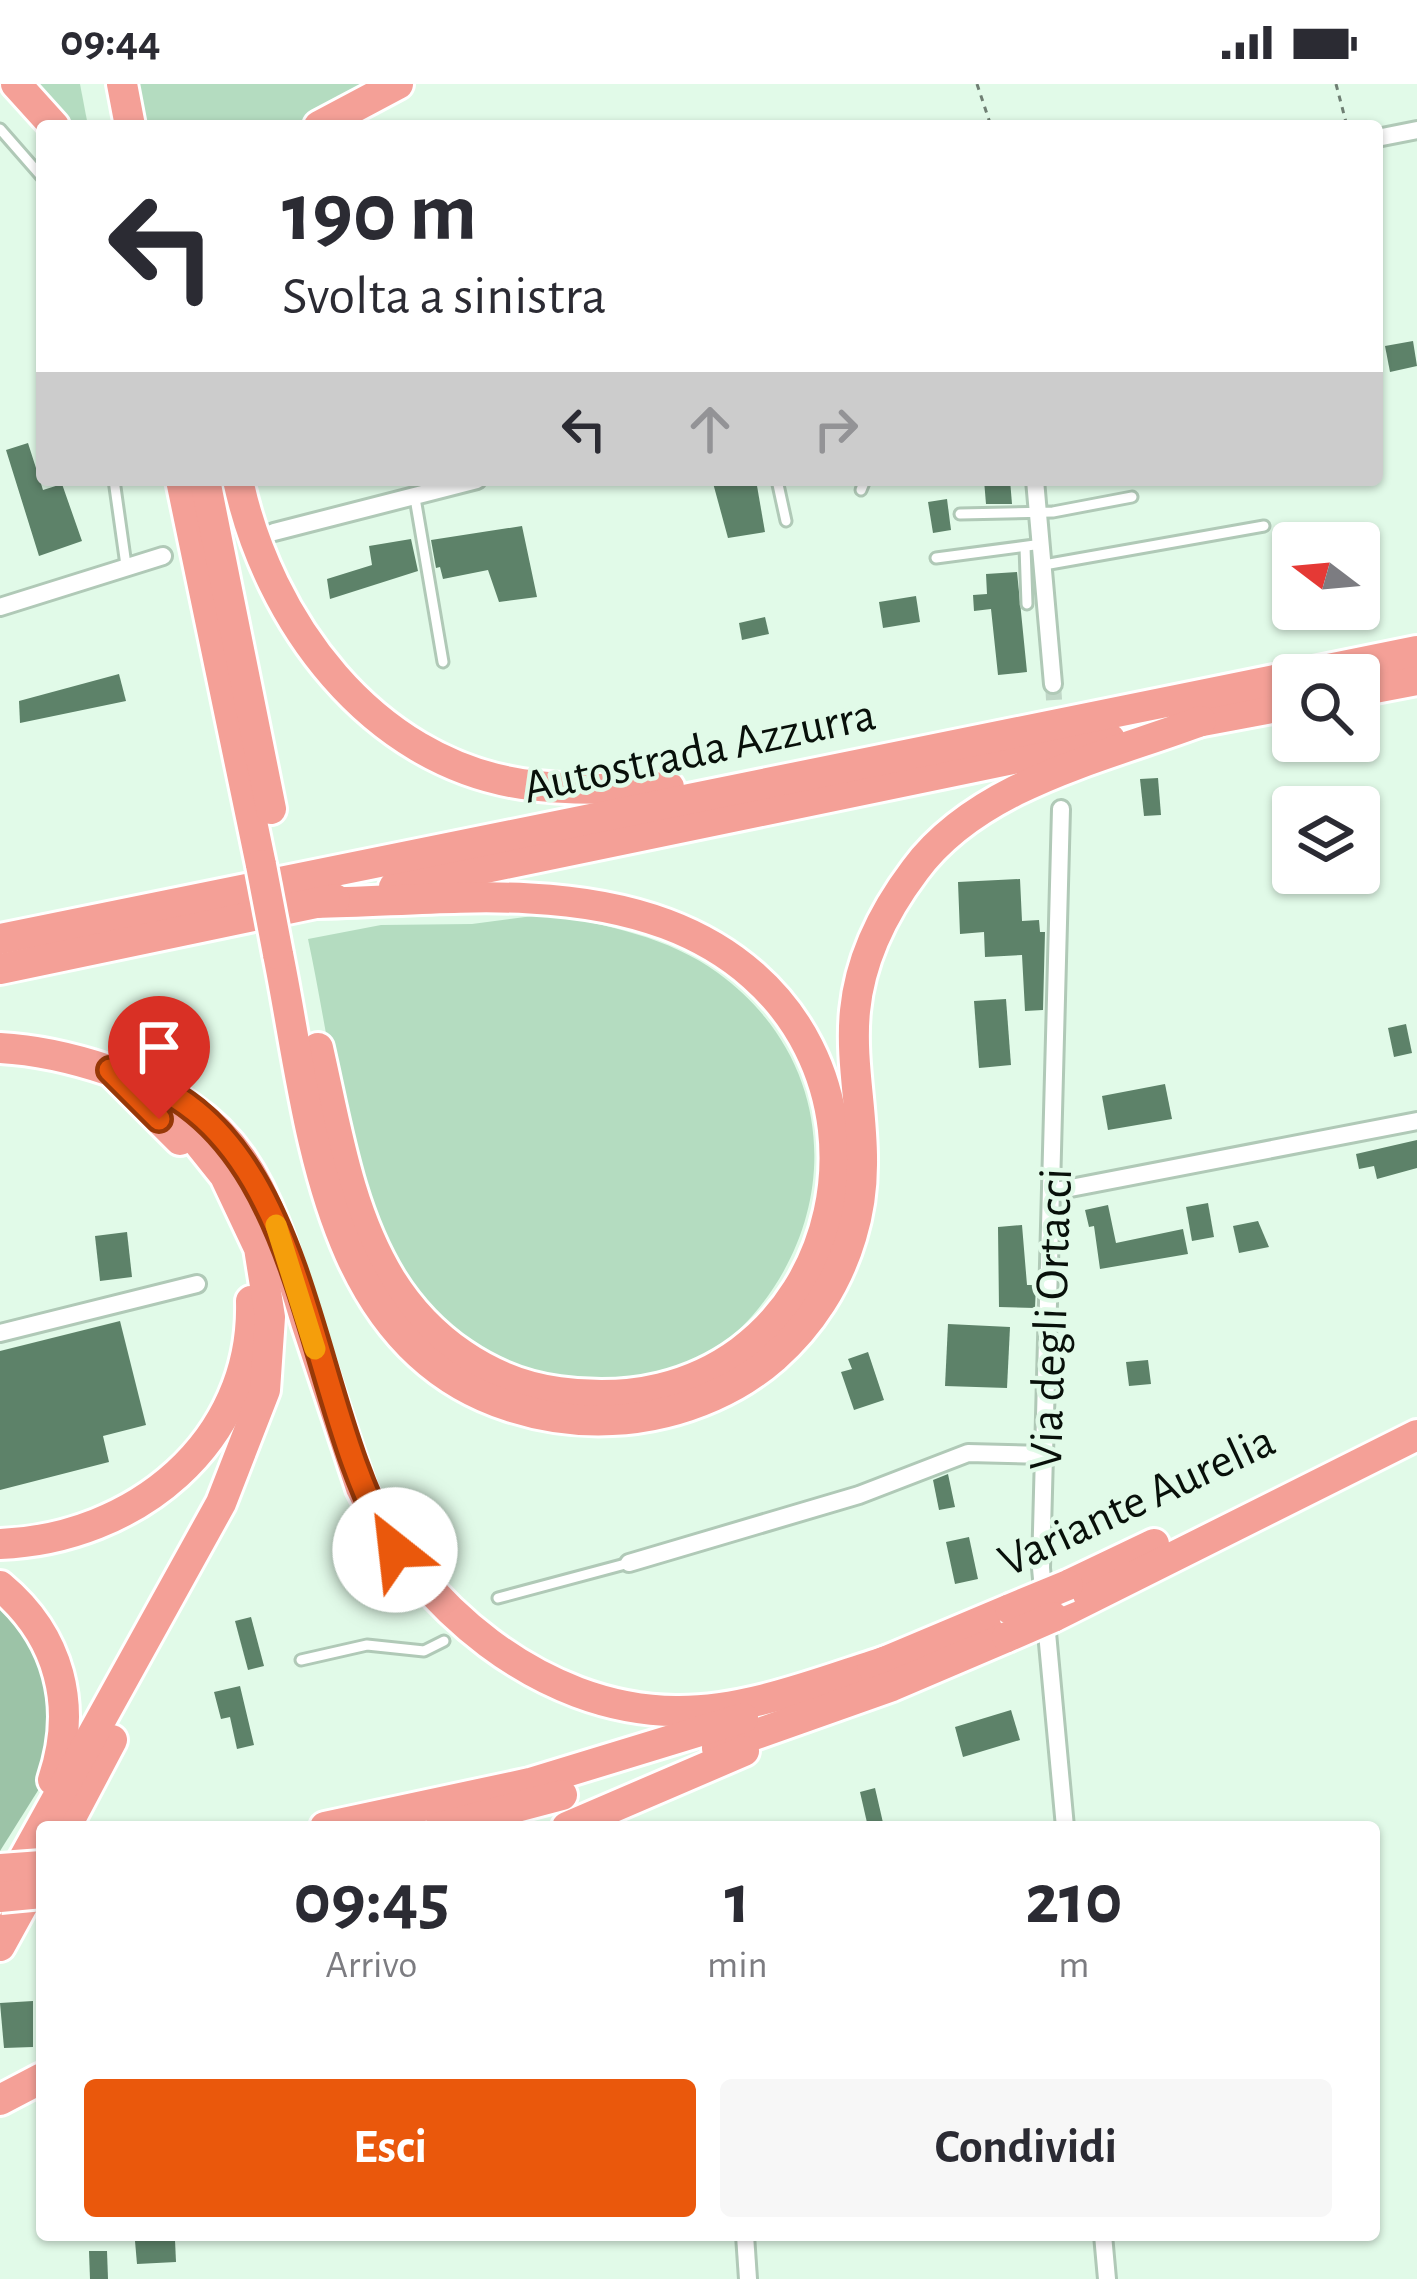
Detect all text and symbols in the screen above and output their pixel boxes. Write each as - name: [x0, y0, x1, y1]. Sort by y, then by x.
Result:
- text: 09:44: [60, 19, 161, 64]
- icon: left: [84, 168, 240, 324]
- text: 190 m: [282, 172, 477, 256]
- text: Svolta a sinistra: [282, 270, 606, 324]
- icon: left: [551, 396, 617, 462]
- icon: ahead: [677, 396, 743, 462]
- icon: right: [803, 396, 869, 462]
- north arrow: [1272, 522, 1380, 630]
- map controls: [1272, 522, 1380, 894]
- button: search: [1272, 654, 1380, 762]
- street label: Autostrada Azzurra: [519, 691, 880, 813]
- button: layers: [1272, 786, 1380, 894]
- pin: [108, 996, 210, 1119]
- icon: arrive: [126, 1014, 192, 1080]
- street label: Via degli Ortacci: [1023, 1167, 1081, 1471]
- street label: Variante Aurelia: [992, 1417, 1283, 1587]
- position arrow: [332, 1487, 458, 1613]
- text: 09:45: [293, 1864, 450, 1936]
- text: 1: [724, 1864, 750, 1936]
- text: 210: [1025, 1864, 1123, 1936]
- text: Arrivo: [326, 1946, 417, 1985]
- text: min: [707, 1946, 768, 1985]
- text: m: [1058, 1946, 1089, 1985]
- button: Esci: [84, 2079, 696, 2217]
- button: Condividi: [720, 2079, 1332, 2217]

